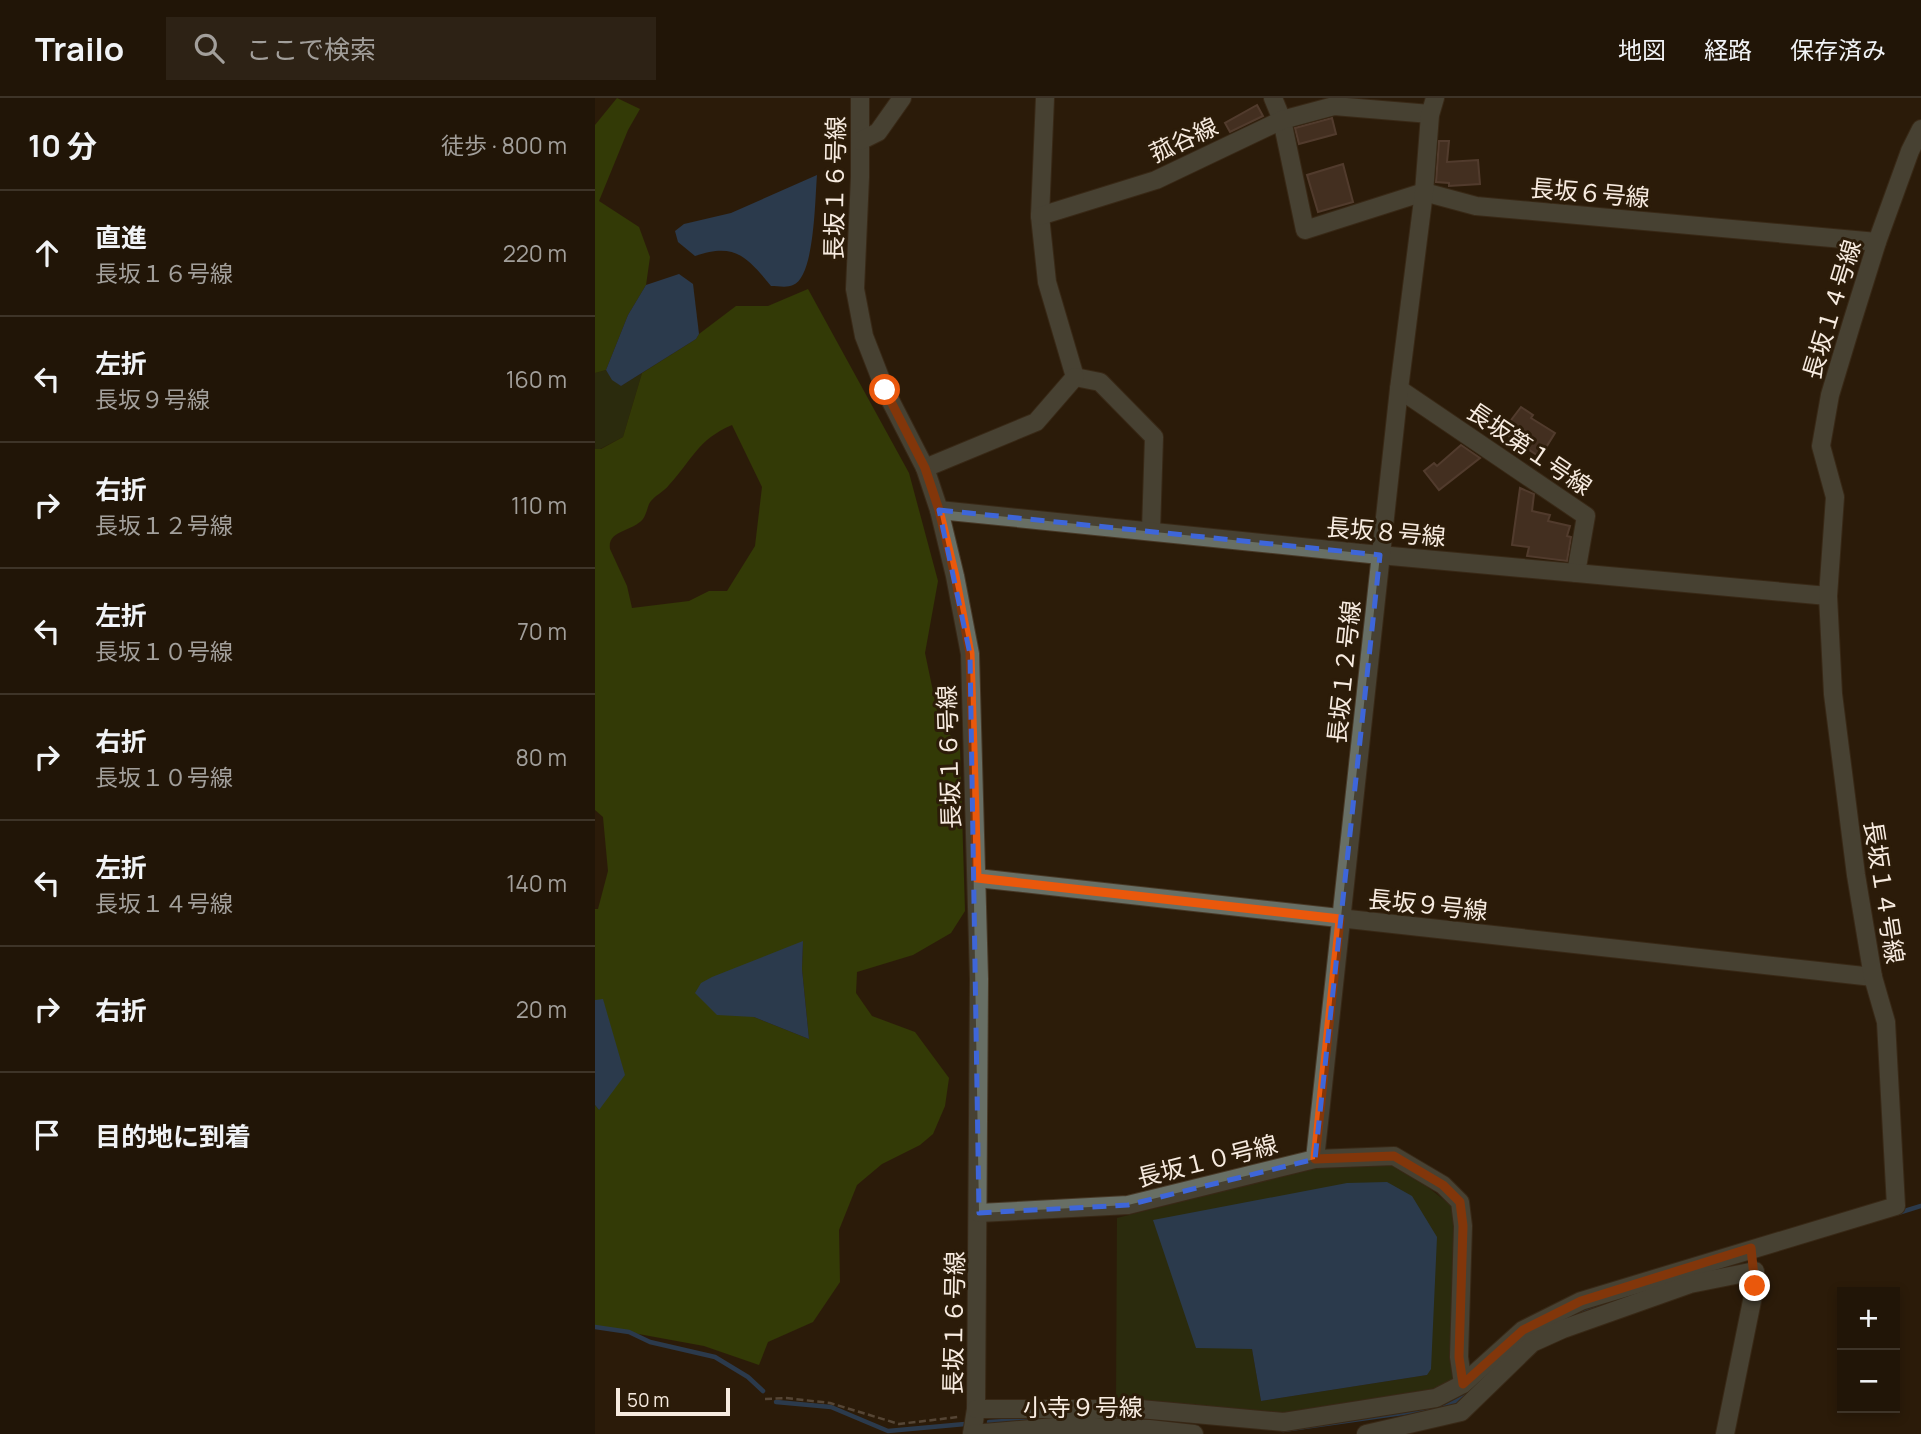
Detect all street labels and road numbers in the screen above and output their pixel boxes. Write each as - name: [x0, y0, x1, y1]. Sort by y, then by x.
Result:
- street label: 菰谷線: [1143, 109, 1223, 169]
- street label: 長坂１６号線: [816, 116, 852, 260]
- street label: 長坂６号線: [1529, 170, 1651, 214]
- street label: 長坂１４号線: [1794, 235, 1868, 383]
- street label: 長坂第１号線: [1461, 394, 1599, 502]
- street label: 長坂８号線: [1325, 509, 1447, 553]
- street label: 長坂１２号線: [1319, 599, 1367, 745]
- street label: 長坂１６号線: [929, 684, 967, 830]
- street label: 長坂１４号線: [1857, 818, 1913, 966]
- street label: 長坂９号線: [1367, 881, 1489, 927]
- street label: 長坂１０号線: [1133, 1127, 1281, 1193]
- street label: 長坂１６号線: [935, 1251, 971, 1395]
- street label: 小寺９号線: [1023, 1390, 1143, 1423]

